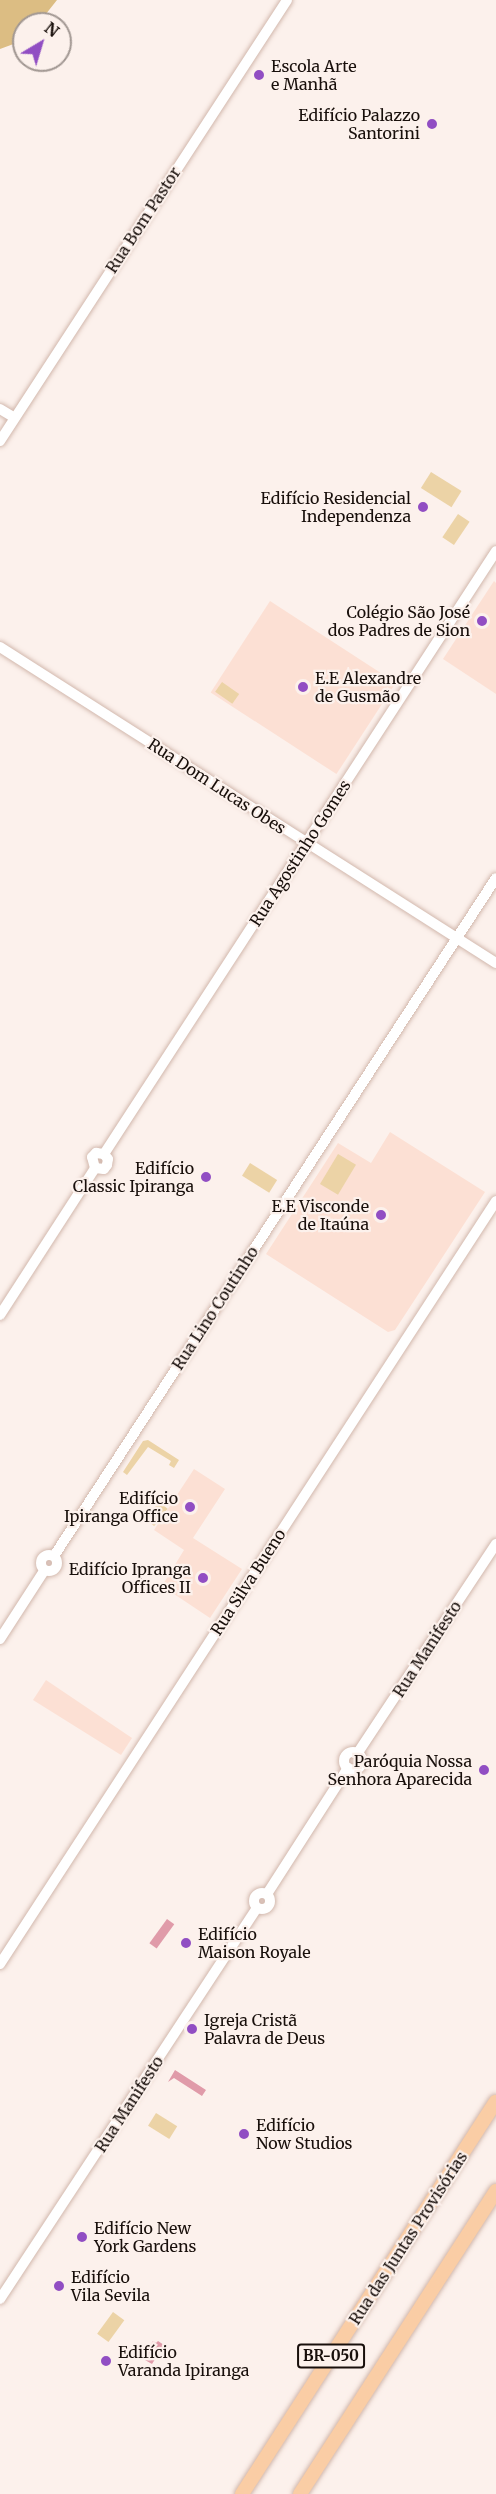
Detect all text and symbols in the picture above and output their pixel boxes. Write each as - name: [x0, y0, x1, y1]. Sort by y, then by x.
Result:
- north arrow: [12, 12, 72, 72]
- text: N: [41, 18, 63, 41]
- place label: Escola Arte e Manhã: [271, 56, 357, 94]
- marker: Escola Arte e Manhã: [252, 68, 266, 82]
- place label: Edifício Palazzo Santorini: [298, 105, 420, 143]
- marker: Edifício Palazzo Santorini: [425, 117, 439, 131]
- street label: Rua Bom Pastor: [102, 163, 184, 277]
- place label: Edifício Residencial Independenza: [260, 488, 411, 526]
- marker: Edifício Residencial Independenza: [416, 500, 430, 514]
- place label: Colégio São José dos Padres de Sion: [328, 602, 470, 640]
- marker: Colégio São José dos Padres de Sion: [475, 614, 489, 628]
- place label: E.E Alexandre de Gusmão: [315, 668, 421, 706]
- marker: E.E Alexandre de Gusmão: [296, 680, 310, 694]
- street label: Rua Dom Lucas Obes: [144, 734, 290, 838]
- street label: Rua Agostinho Gomes: [246, 776, 354, 930]
- place label: Edifício Classic Ipiranga: [73, 1158, 194, 1196]
- marker: Edifício Classic Ipiranga: [199, 1170, 213, 1184]
- place label: E.E Visconde de Itaúna: [272, 1196, 369, 1234]
- marker: E.E Visconde de Itaúna: [374, 1208, 388, 1222]
- street label: Rua Lino Coutinho: [168, 1243, 262, 1373]
- place label: Edifício Ipiranga Office: [64, 1488, 178, 1526]
- marker: Edifício Ipiranga Office: [183, 1500, 197, 1514]
- street label: Rua Silva Bueno: [207, 1525, 289, 1639]
- place label: Edifício Ipranga Offices II: [69, 1559, 191, 1597]
- marker: Edifício Ipranga Offices II: [196, 1571, 210, 1585]
- street label: Rua Manifesto: [389, 1597, 465, 1701]
- place label: Paróquia Nossa Senhora Aparecida: [328, 1751, 472, 1789]
- marker: Paróquia Nossa Senhora Aparecida: [477, 1763, 491, 1777]
- place label: Edifício Maison Royale: [198, 1924, 311, 1962]
- marker: Edifício Maison Royale: [179, 1936, 193, 1950]
- place label: Igreja Cristã Palavra de Deus: [204, 2010, 325, 2048]
- marker: Igreja Cristã Palavra de Deus: [185, 2022, 199, 2036]
- street label: Rua Manifesto: [91, 2052, 167, 2156]
- place label: Edifício Now Studios: [256, 2115, 352, 2153]
- marker: Edifício Now Studios: [237, 2127, 251, 2141]
- street label: Rua das Juntas Provisórias: [345, 2148, 471, 2328]
- place label: Edifício New York Gardens: [94, 2218, 196, 2256]
- marker: Edifício New York Gardens: [75, 2230, 89, 2244]
- place label: Edifício Vila Sevila: [71, 2267, 150, 2305]
- marker: Edifício Vila Sevila: [52, 2279, 66, 2293]
- place label: Edifício Varanda Ipiranga: [118, 2342, 249, 2380]
- road number: BR-050: [296, 2344, 366, 2368]
- marker: Edifício Varanda Ipiranga: [99, 2354, 113, 2368]

